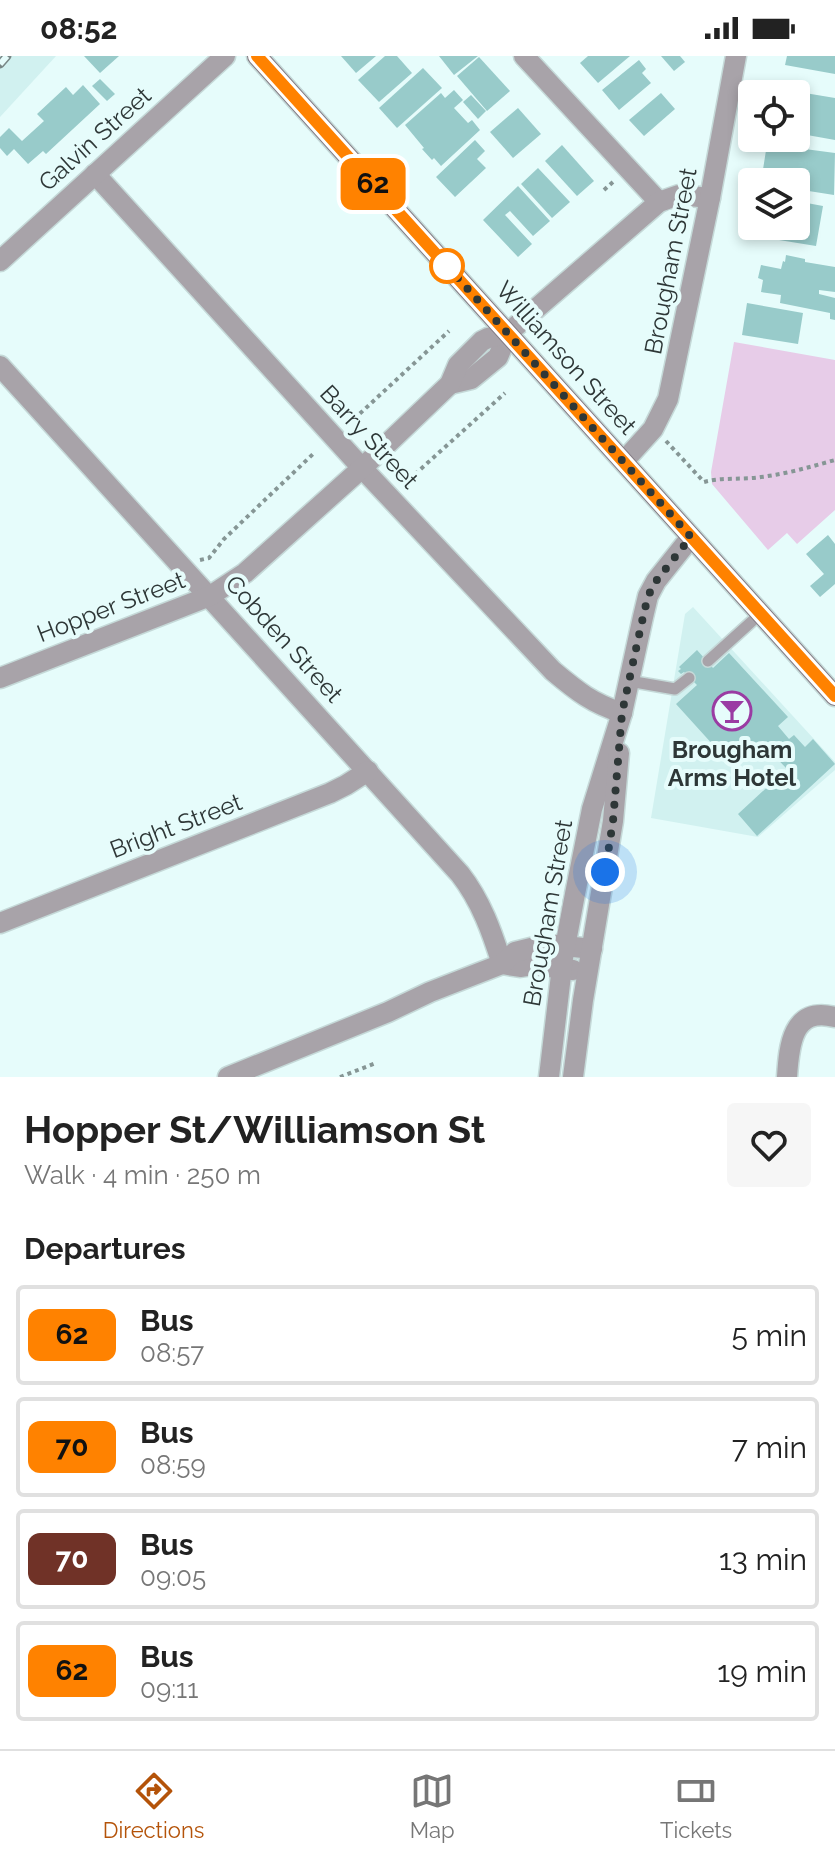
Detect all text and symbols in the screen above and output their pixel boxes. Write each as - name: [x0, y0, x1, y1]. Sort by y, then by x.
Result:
- text: 08:52: [40, 11, 118, 46]
- map controls: [738, 80, 810, 240]
- button: locate: [738, 80, 810, 152]
- street label: Galvin Street: [33, 81, 157, 197]
- line badge: 62: [337, 158, 409, 210]
- street label: Brougham Street: [638, 165, 703, 357]
- text: 62: [357, 167, 389, 200]
- button: layers: [738, 168, 810, 240]
- unlabelled marker: [430, 249, 464, 283]
- street label: Williamson Street: [490, 275, 643, 440]
- street label: Barry Street: [314, 379, 425, 494]
- street label: Hopper Street: [33, 565, 189, 648]
- street label: Cobden Street: [220, 569, 349, 708]
- bar icon: Brougham Arms Hotel: [711, 690, 753, 732]
- place label: Brougham Arms Hotel: [668, 735, 797, 792]
- street label: Bright Street: [106, 787, 246, 864]
- street label: Brougham Street: [517, 817, 578, 1009]
- your location: [585, 852, 625, 892]
- button: heart: [727, 1103, 811, 1187]
- text: Hopper St/Williamson St: [24, 1107, 485, 1152]
- text: Walk · 4 min · 250 m: [24, 1160, 261, 1190]
- text: Departures: [24, 1231, 186, 1266]
- text: Bus: [140, 1303, 194, 1338]
- text: 62: [56, 1318, 88, 1351]
- text: 5 min: [731, 1318, 807, 1353]
- text: 08:57: [140, 1338, 204, 1368]
- text: Bus: [140, 1415, 194, 1450]
- text: 70: [56, 1430, 88, 1463]
- text: 7 min: [732, 1430, 807, 1465]
- text: 08:59: [140, 1450, 206, 1480]
- text: Bus: [140, 1527, 194, 1562]
- text: 70: [56, 1542, 88, 1575]
- text: 13 min: [719, 1542, 807, 1577]
- text: 09:05: [140, 1562, 206, 1592]
- text: Bus: [140, 1639, 194, 1674]
- text: 62: [56, 1654, 88, 1687]
- text: 19 min: [717, 1654, 807, 1689]
- text: 09:11: [140, 1674, 198, 1704]
- tab: Directions: [103, 1769, 204, 1843]
- tab: Map: [410, 1769, 455, 1843]
- tab: Tickets: [660, 1769, 732, 1843]

